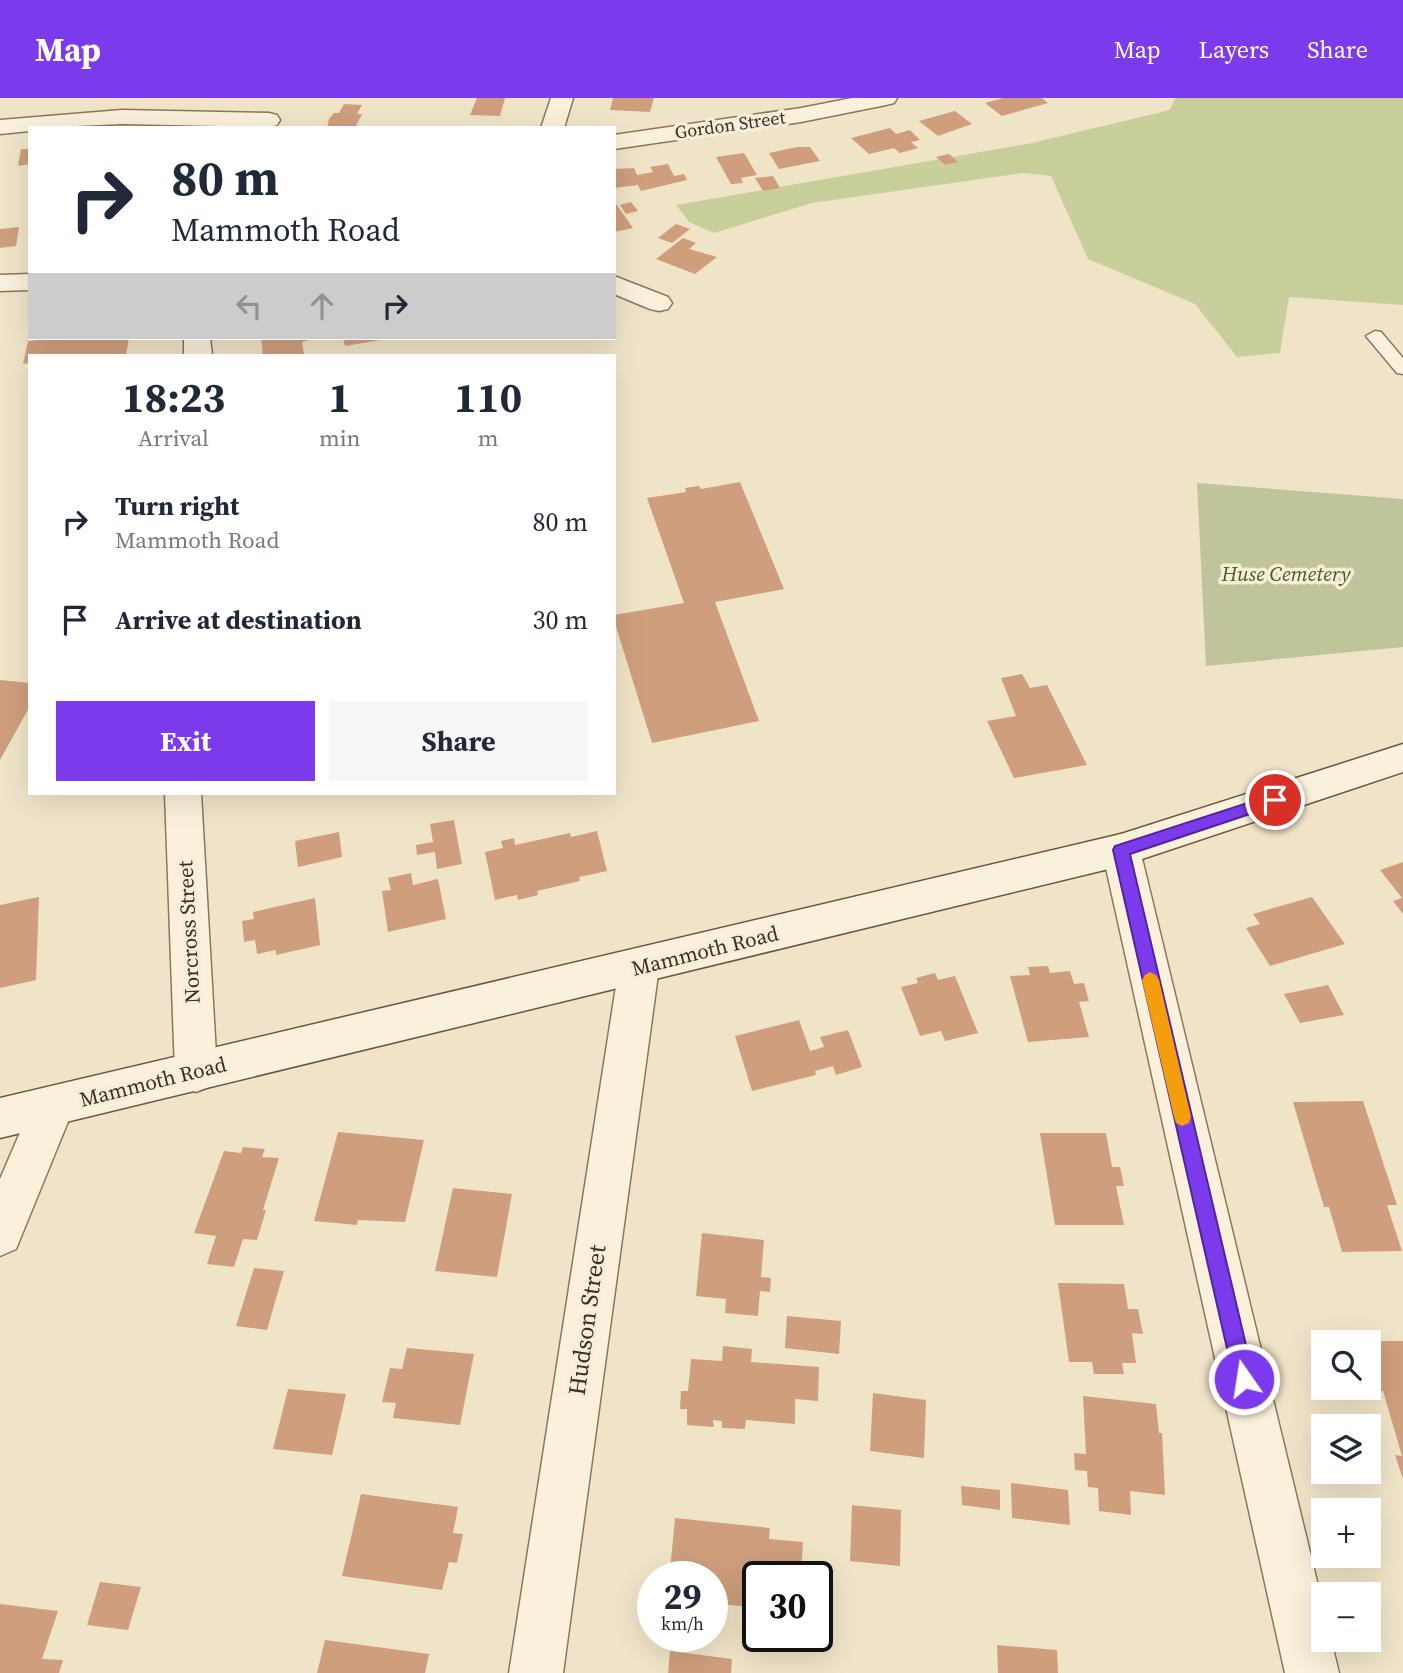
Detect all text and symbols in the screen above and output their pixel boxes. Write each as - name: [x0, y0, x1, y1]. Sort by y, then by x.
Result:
- text: Map: [35, 27, 101, 72]
- text: Map: [1114, 33, 1161, 66]
- text: Layers: [1199, 33, 1269, 66]
- text: Share: [1307, 33, 1368, 66]
- street label: Gordon Street: [673, 104, 787, 145]
- text: 80 m: [171, 144, 279, 211]
- icon: right: [56, 154, 147, 245]
- text: Mammoth Road: [171, 208, 400, 252]
- icon: left: [230, 287, 268, 325]
- icon: ahead: [303, 287, 341, 325]
- icon: right: [376, 287, 414, 325]
- text: 18:23: [122, 368, 225, 426]
- text: 1: [328, 368, 351, 426]
- text: 110: [454, 368, 522, 426]
- text: Arrival: [138, 422, 209, 454]
- text: min: [319, 422, 360, 454]
- text: m: [478, 422, 499, 454]
- text: Turn right: [115, 488, 239, 524]
- icon: right: [56, 503, 94, 541]
- text: 80 m: [533, 504, 588, 540]
- text: Mammoth Road: [115, 524, 280, 556]
- park label: Huse Cemetery: [1221, 559, 1351, 588]
- icon: arrive: [56, 601, 94, 639]
- text: Arrive at destination: [115, 602, 362, 638]
- text: 30 m: [533, 602, 588, 638]
- button: Exit: [56, 701, 315, 781]
- button: Share: [329, 701, 588, 781]
- pin: [1245, 770, 1305, 830]
- icon: arrive: [1256, 781, 1294, 819]
- street label: Norcross Street: [170, 860, 207, 1004]
- street label: Mammoth Road: [629, 918, 781, 983]
- street label: Mammoth Road: [77, 1049, 229, 1114]
- street label: Hudson Street: [560, 1242, 613, 1397]
- map controls: [1311, 1330, 1381, 1652]
- button: search: [1311, 1330, 1381, 1400]
- position arrow: [1207, 1342, 1281, 1416]
- button: layers: [1311, 1414, 1381, 1484]
- button: +: [1311, 1498, 1381, 1568]
- speed limit sign: 30: [742, 1561, 833, 1652]
- text: 29: [664, 1573, 701, 1621]
- button: −: [1311, 1582, 1381, 1652]
- text: km/h: [661, 1611, 704, 1636]

